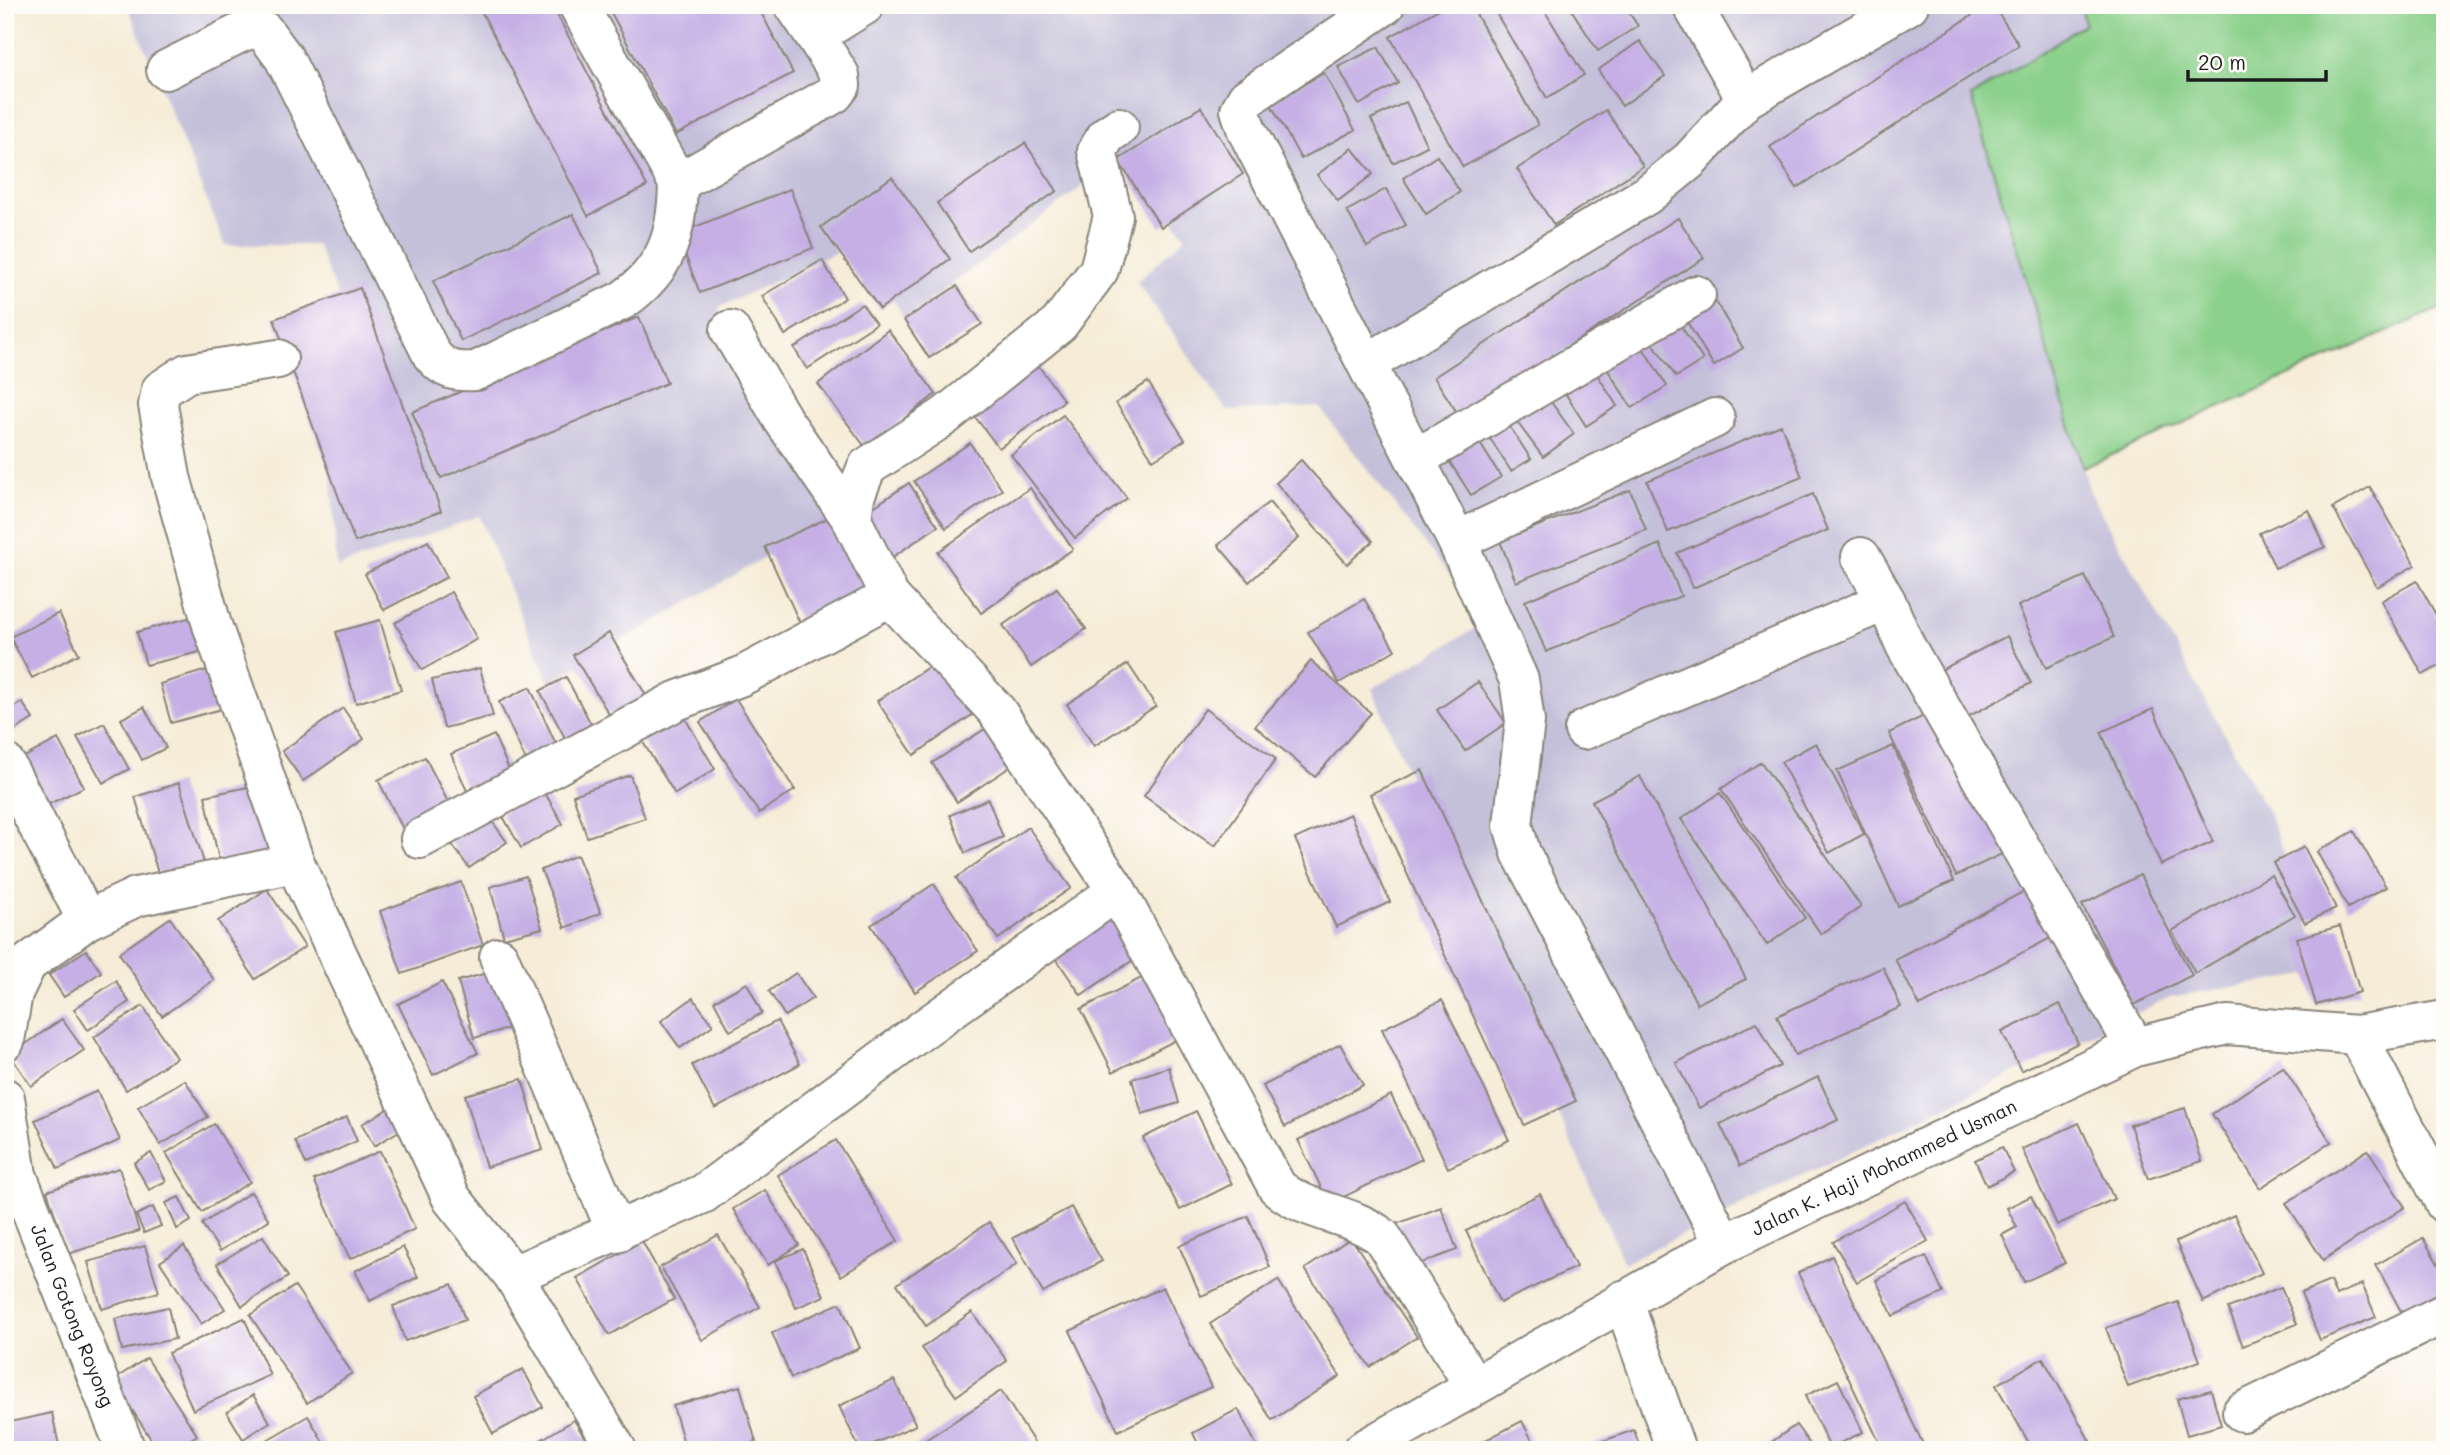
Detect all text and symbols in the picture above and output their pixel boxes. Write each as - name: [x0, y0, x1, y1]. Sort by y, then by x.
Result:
- scale bar: [2188, 38, 2326, 82]
- text: 20 m: [2198, 48, 2246, 75]
- street label: Jalan K. Haji Mohammed Usman: [1747, 1093, 2020, 1241]
- street label: Jalan Gotong Royong: [26, 1220, 121, 1410]

